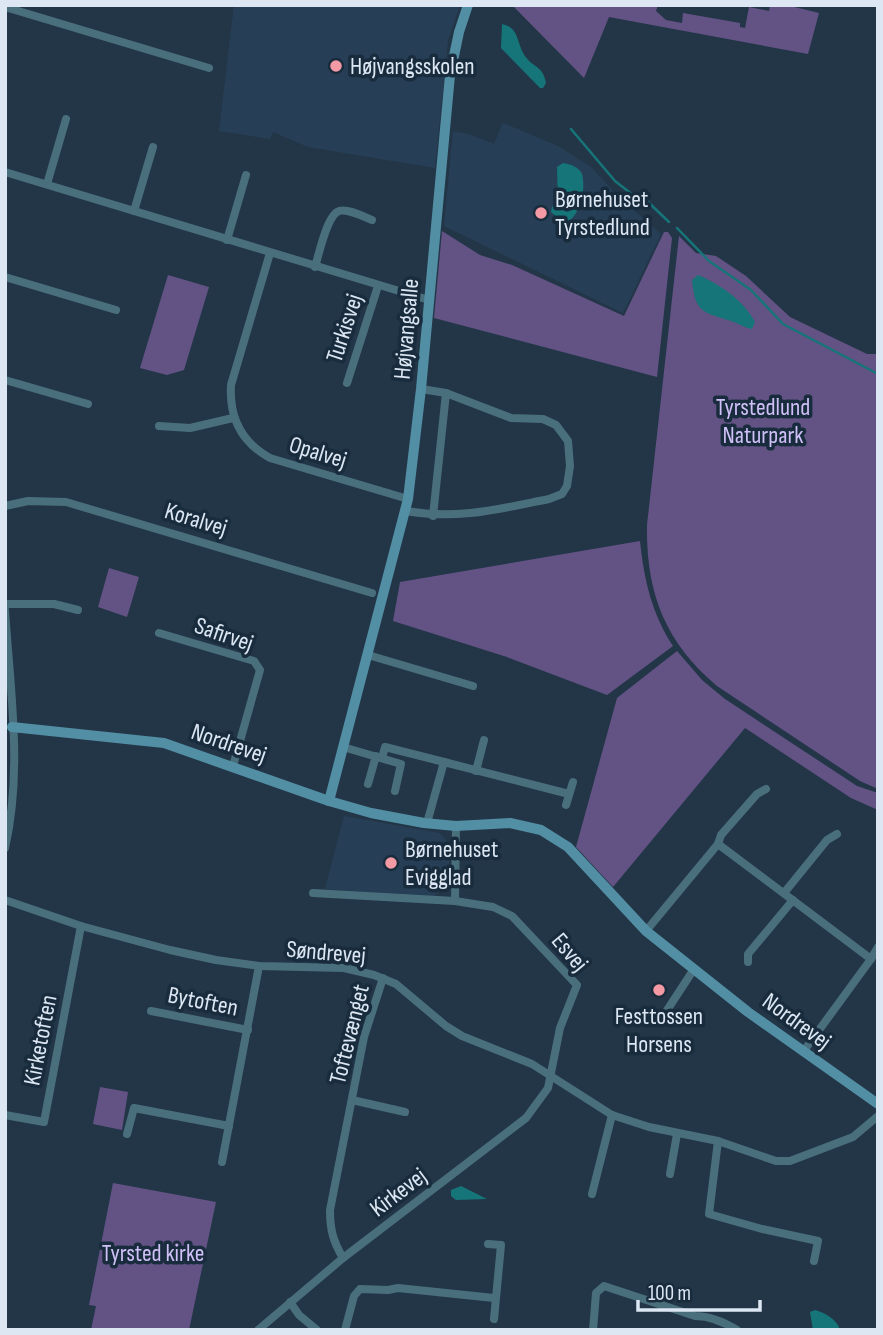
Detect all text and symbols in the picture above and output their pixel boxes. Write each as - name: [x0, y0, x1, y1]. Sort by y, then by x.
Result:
- place label: Højvangsskolen: [350, 52, 475, 81]
- marker: Højvangsskolen: [328, 58, 344, 74]
- place label: Børnehuset Tyrstedlund: [555, 185, 650, 242]
- marker: Børnehuset Tyrstedlund: [533, 205, 549, 221]
- street label: Højvangsalle: [388, 278, 425, 381]
- street label: Turkisvej: [320, 290, 369, 366]
- park label: Tyrstedlund Naturpark: [716, 393, 810, 450]
- street label: Opalvej: [286, 430, 350, 475]
- street label: Koralvej: [161, 496, 231, 543]
- street label: Safirvej: [191, 611, 257, 658]
- street label: Nordrevej: [187, 717, 270, 770]
- place label: Børnehuset Evigglad: [405, 835, 498, 892]
- marker: Børnehuset Evigglad: [383, 855, 399, 871]
- street label: Esvej: [545, 927, 594, 978]
- street label: Søndrevej: [285, 935, 367, 970]
- street label: Bytoften: [165, 980, 240, 1022]
- street label: Toftevænget: [323, 981, 376, 1087]
- marker: Festtossen Horsens: [651, 982, 667, 998]
- street label: Nordrevej: [757, 987, 837, 1056]
- street label: Kirketoften: [18, 992, 63, 1088]
- place label: Festtossen Horsens: [615, 1002, 703, 1059]
- street label: Kirkevej: [364, 1162, 432, 1223]
- park label: Tyrsted kirke: [102, 1239, 204, 1268]
- scale bar: [638, 1268, 760, 1312]
- text: 100 m: [648, 1281, 691, 1306]

